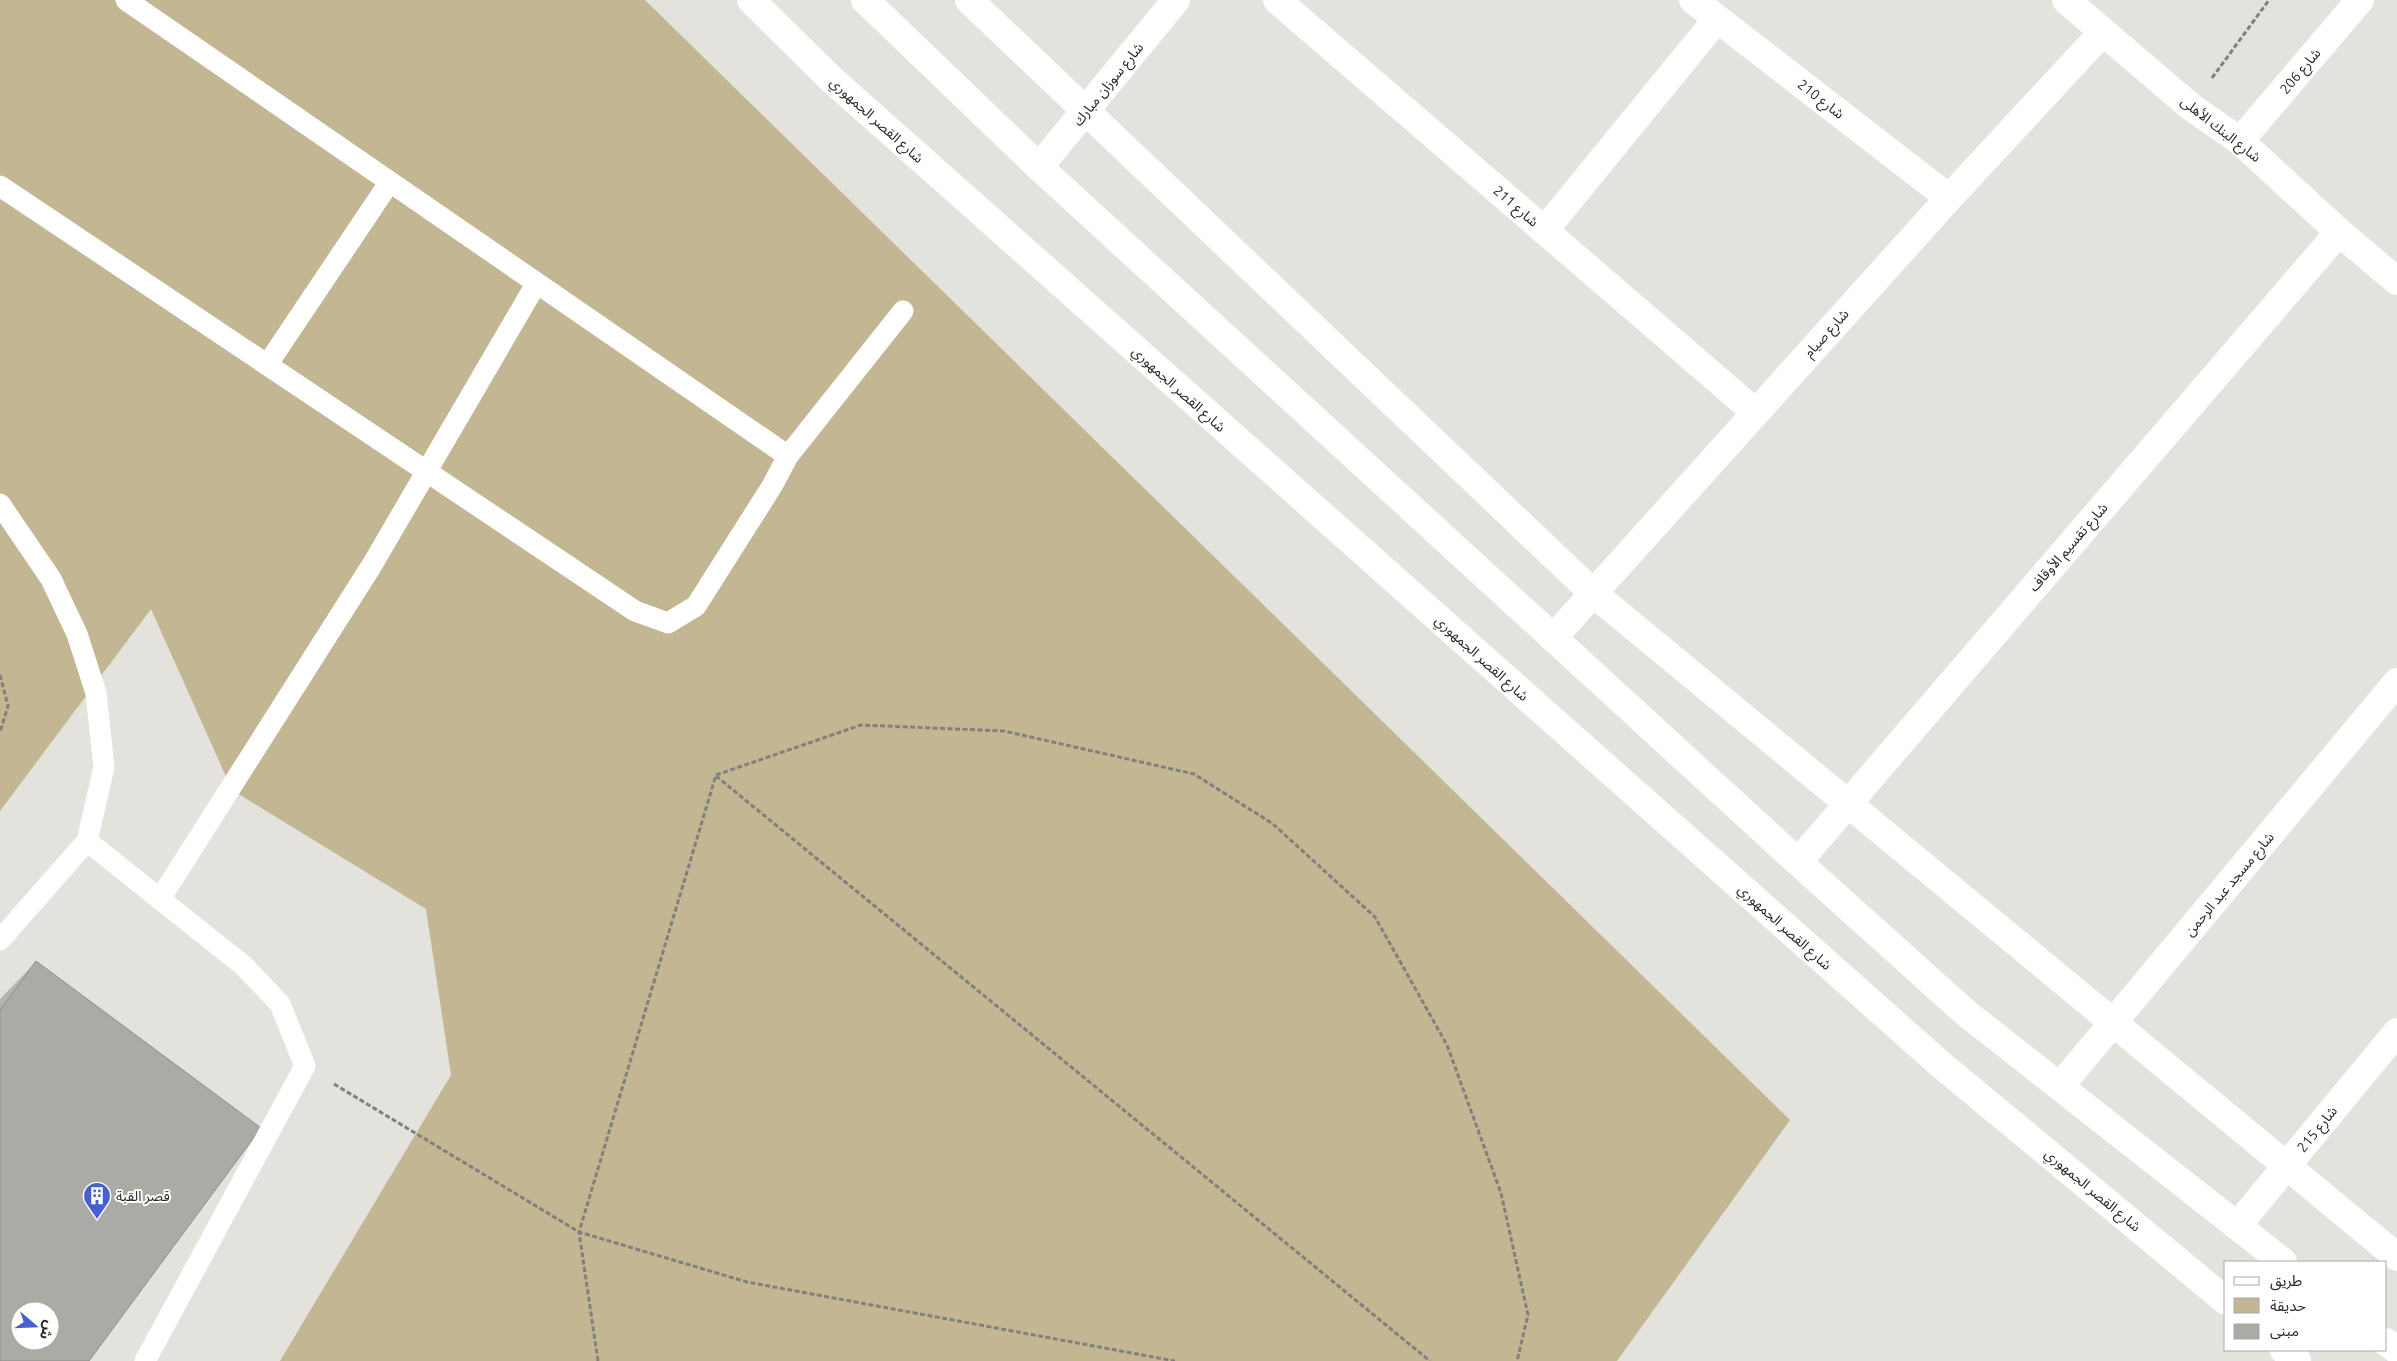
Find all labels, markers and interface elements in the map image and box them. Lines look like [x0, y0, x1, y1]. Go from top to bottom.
street label: شارع سوزان مبارك [1070, 39, 1149, 131]
street label: شارع 206 [2276, 45, 2326, 99]
street label: شارع القصر الجمهوري [825, 74, 927, 168]
street label: شارع 210 [1793, 76, 1847, 124]
street label: شارع البنك الأهلى [2176, 93, 2264, 168]
street label: شارع 211 [1488, 182, 1542, 232]
street label: شارع صيام [1800, 306, 1854, 362]
street label: شارع القصر الجمهوري [1127, 343, 1229, 437]
street label: شارع تقسيم الأوقاف [2025, 500, 2113, 596]
street label: شارع القصر الجمهوري [1430, 612, 1532, 706]
street label: شارع مسجد عبد الرحمن [2181, 829, 2279, 941]
street label: شارع القصر الجمهوري [1733, 881, 1835, 975]
street label: شارع 215 [2294, 1103, 2343, 1157]
street label: شارع القصر الجمهوري [2040, 1145, 2144, 1237]
building icon: قصر القبة [82, 1181, 112, 1220]
place label: قصر القبة [116, 1188, 170, 1205]
legend [2224, 1261, 2387, 1351]
text: طريق [2270, 1272, 2302, 1291]
text: حديقة [2270, 1297, 2306, 1314]
north arrow [10, 1301, 60, 1351]
text: ش [37, 1319, 58, 1342]
text: مبنى [2270, 1322, 2299, 1340]

